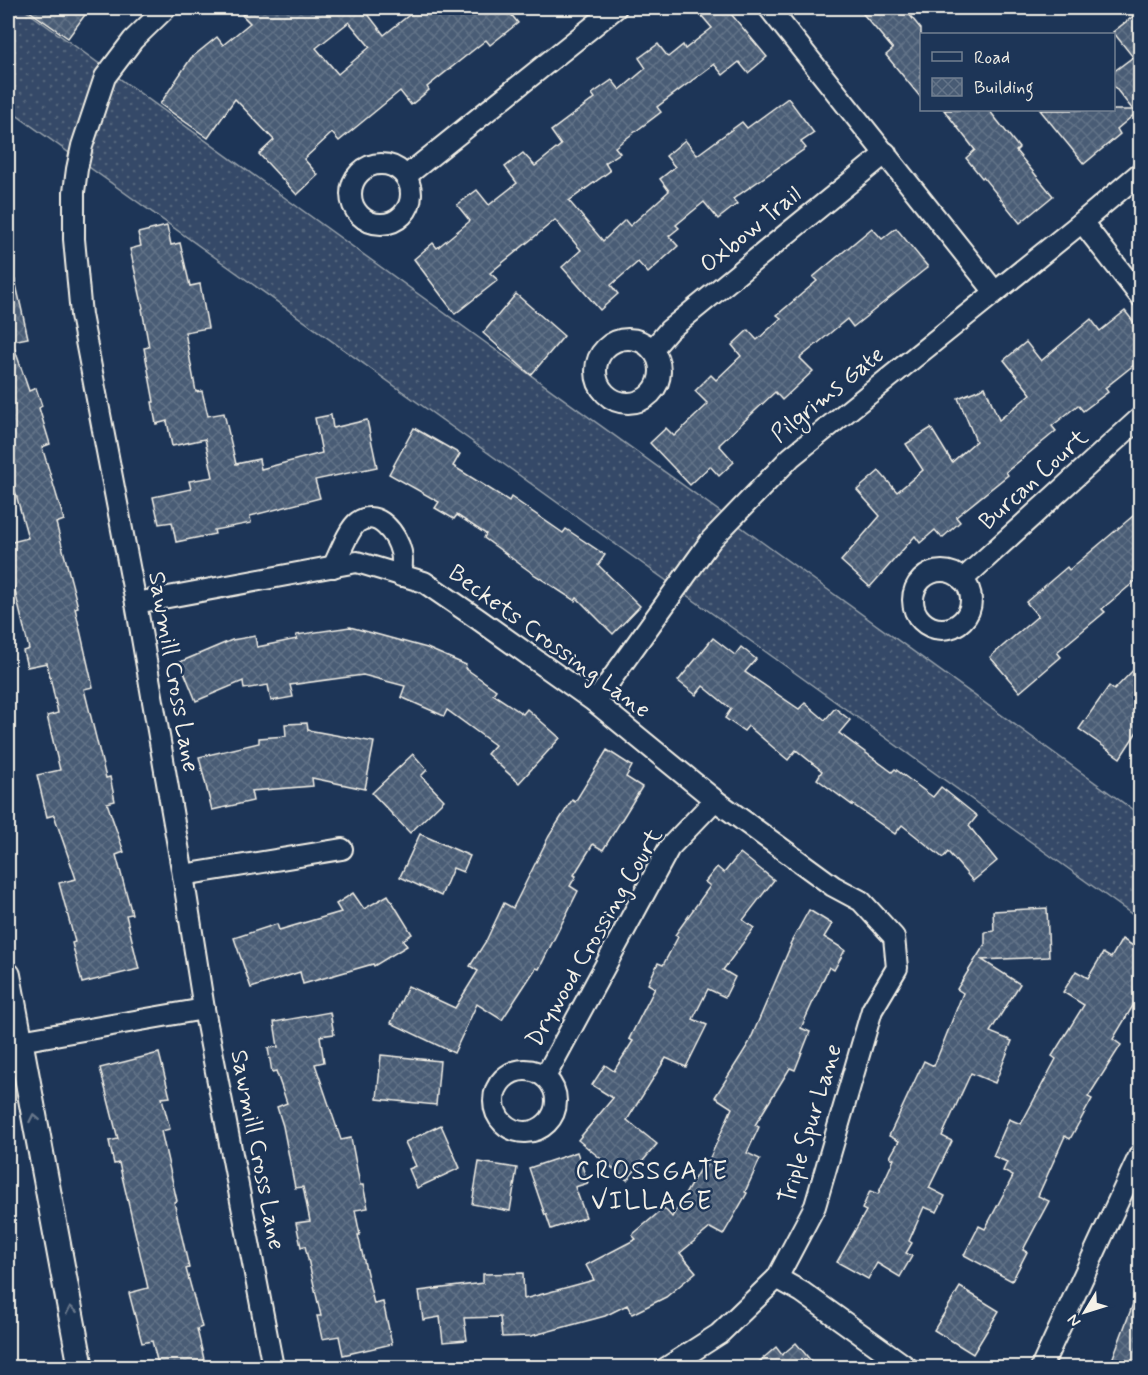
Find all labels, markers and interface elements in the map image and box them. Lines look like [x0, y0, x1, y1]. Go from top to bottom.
legend [920, 33, 1115, 111]
text: Road [974, 46, 1010, 70]
text: Building [974, 76, 1034, 102]
street label: Oxbow Trail [694, 180, 808, 280]
street label: Pilgrims Gate [765, 340, 892, 452]
street label: Burcan Court [973, 423, 1095, 537]
street label: Beckets Crossing Lane [442, 558, 656, 726]
street label: Sawmill Cross Lane [140, 569, 206, 775]
street label: Drywood Crossing Court [520, 823, 670, 1053]
street label: Triple Spur Lane [772, 1040, 850, 1208]
street label: Sawmill Cross Lane [222, 1047, 292, 1253]
one-way arrow [28, 1114, 41, 1124]
district label: CROSSGATE VILLAGE [575, 1155, 729, 1219]
north arrow [1055, 1282, 1115, 1342]
one-way arrow [65, 1305, 77, 1315]
text: N [1063, 1310, 1086, 1331]

